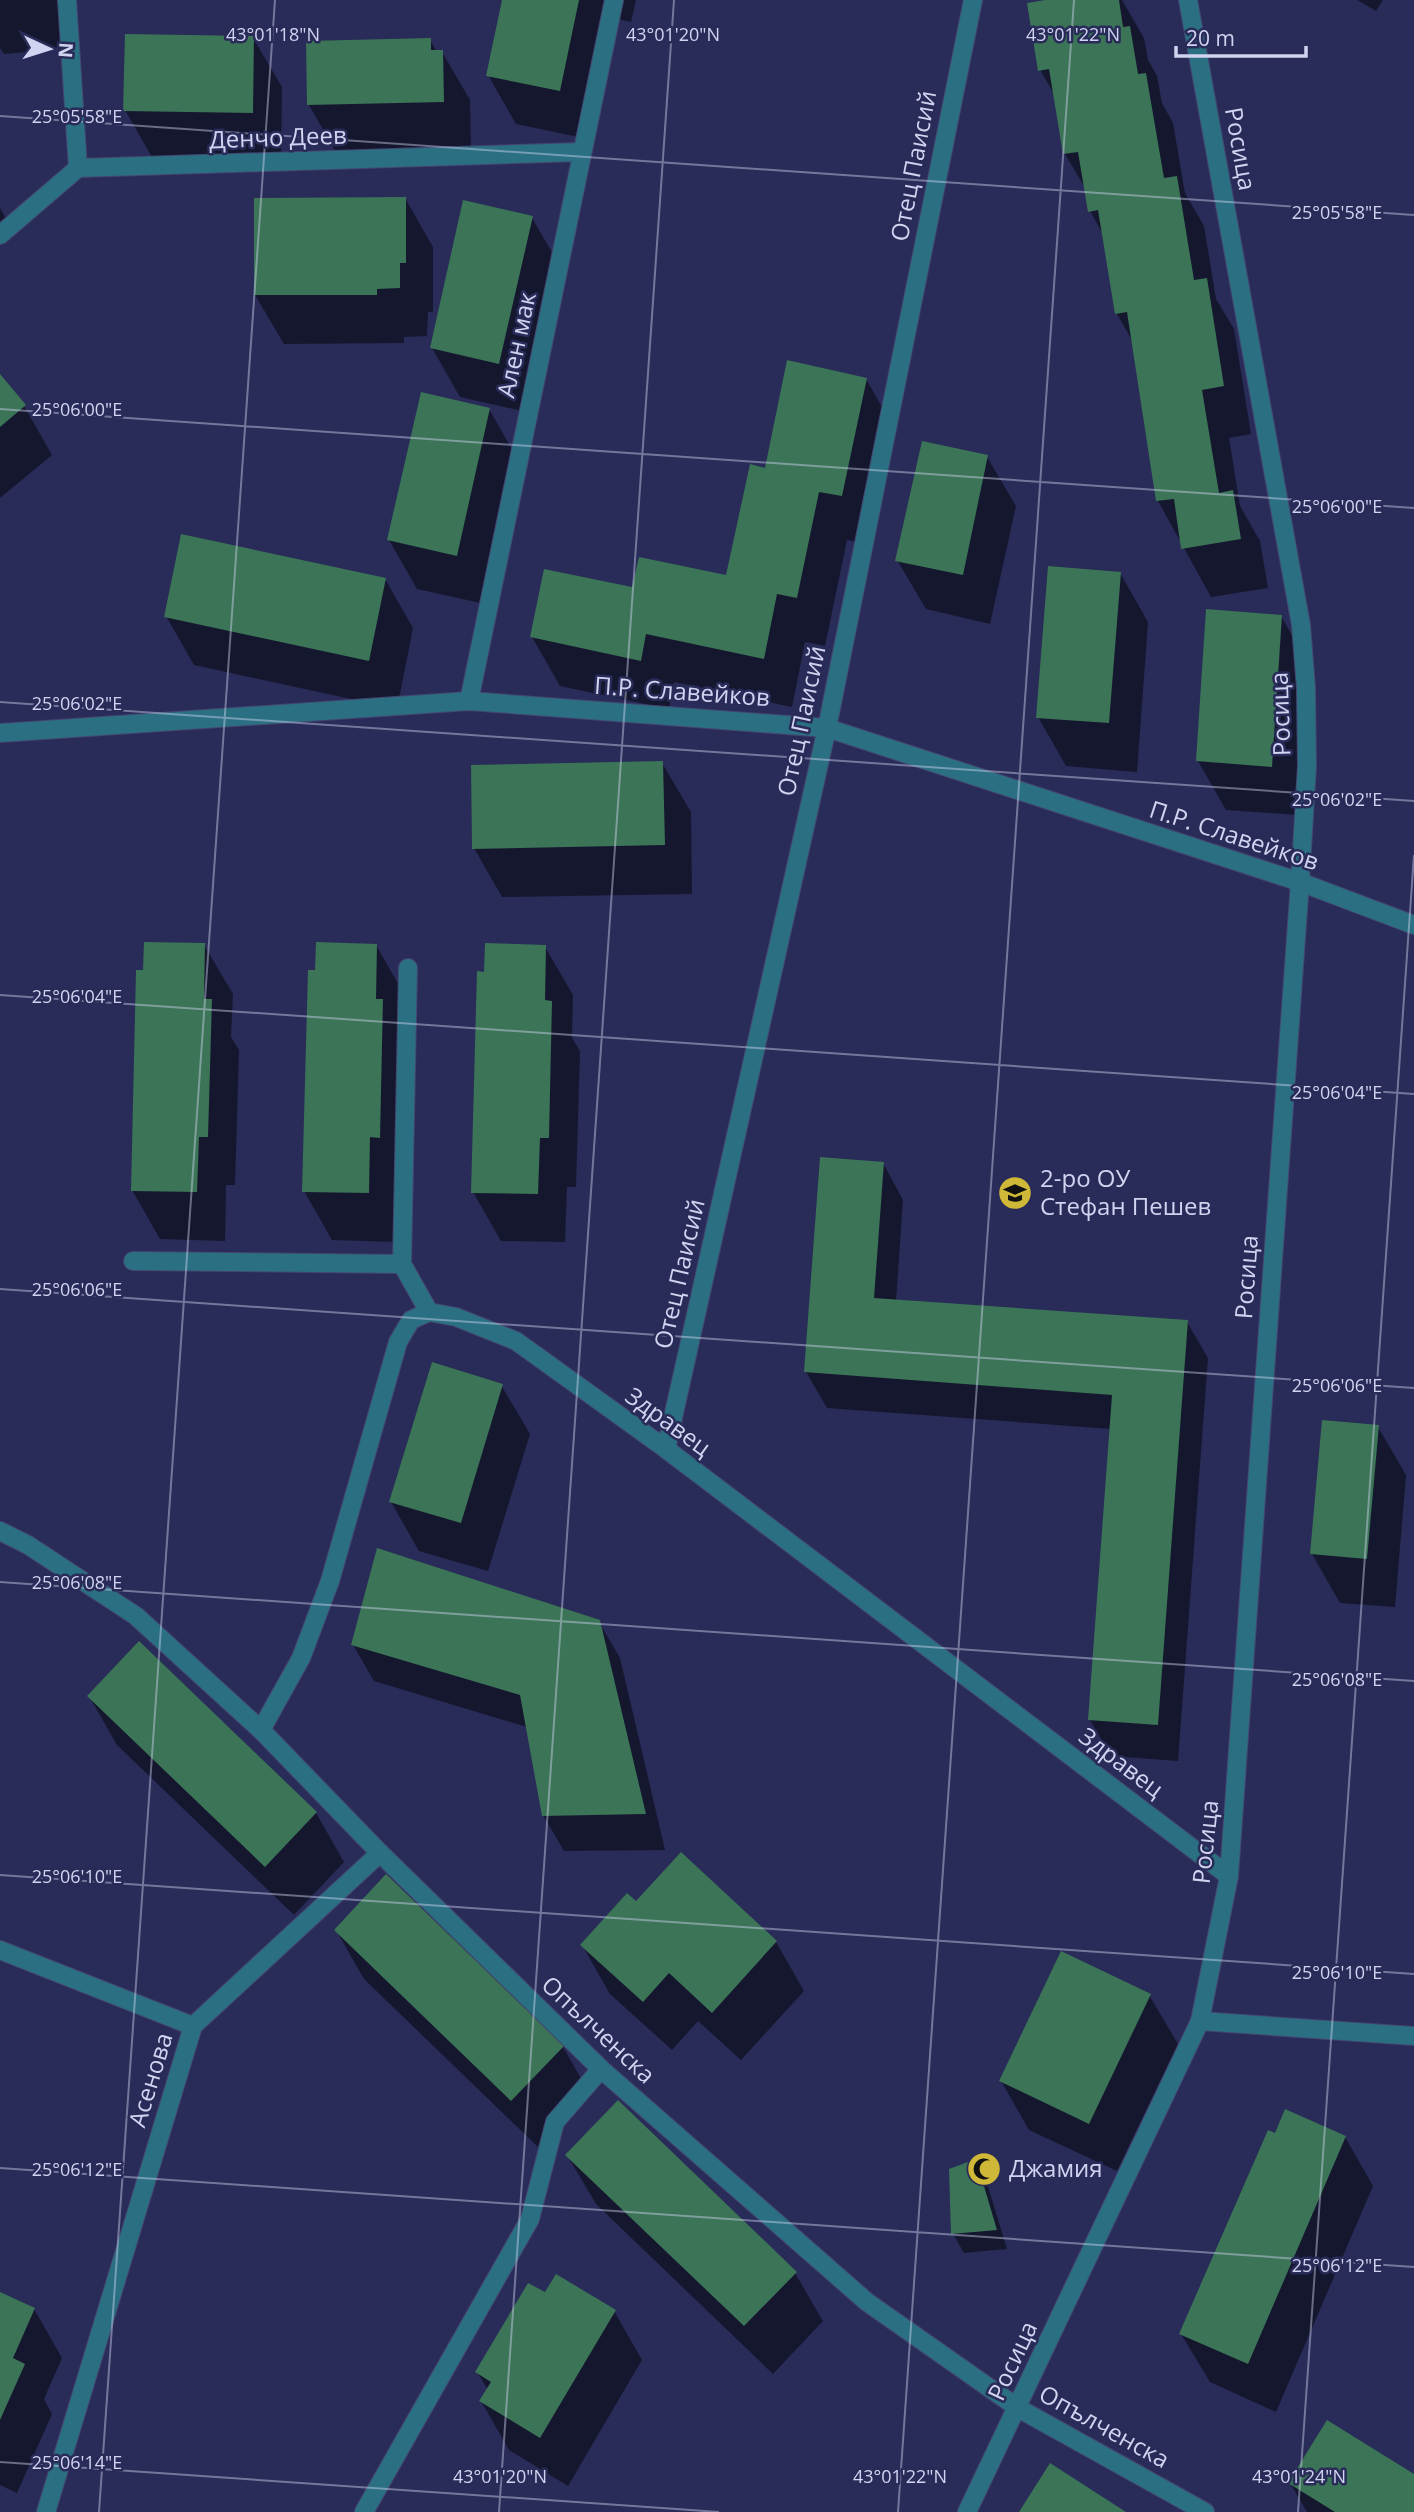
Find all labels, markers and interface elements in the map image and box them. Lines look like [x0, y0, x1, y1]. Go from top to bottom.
north arrow [14, 14, 84, 84]
scale bar [1176, 14, 1306, 58]
text: 43°01'18"N [226, 22, 320, 46]
text: 43°01'20"N [626, 22, 720, 46]
text: 43°01'22"N [1026, 22, 1120, 46]
text: 20 m [1186, 24, 1235, 52]
text: N [52, 42, 79, 59]
street label: Отец Паисий [882, 88, 943, 244]
text: 25°05'58"E [32, 104, 122, 128]
street label: Росица [1218, 105, 1265, 193]
street label: Денчо Деев [209, 118, 347, 155]
text: 25°05'58"E [1292, 200, 1382, 224]
street label: Ален мак [488, 288, 543, 401]
text: 25°06'00"E [32, 397, 122, 421]
text: 25°06'00"E [1292, 494, 1382, 518]
street label: Отец Паисий [769, 643, 833, 799]
street label: П.Р. Славейков [593, 668, 771, 713]
street label: Росица [1262, 672, 1297, 757]
text: 25°06'02"E [32, 691, 122, 715]
text: 25°06'02"E [1292, 787, 1382, 811]
street label: П.Р. Славейков [1146, 792, 1323, 877]
text: 25°06'04"E [32, 984, 122, 1008]
text: 25°06'04"E [1292, 1080, 1382, 1104]
place label: 2-ро ОУ Стефан Пешев [1040, 1161, 1211, 1222]
school or university icon: 2-ро ОУ Стефан Пешев [996, 1174, 1034, 1212]
street label: Отец Паисий [645, 1196, 712, 1352]
street label: Росица [1226, 1234, 1265, 1320]
text: 25°06'06"E [32, 1277, 122, 1301]
text: 25°06'06"E [1292, 1373, 1382, 1397]
street label: Здравец [620, 1379, 718, 1463]
text: 25°06'08"E [32, 1570, 122, 1594]
text: 25°06'08"E [1292, 1667, 1382, 1691]
street label: Здравец [1073, 1719, 1171, 1804]
street label: Росица [1184, 1798, 1225, 1885]
text: 25°06'10"E [32, 1864, 122, 1888]
text: 25°06'10"E [1292, 1960, 1382, 1984]
street label: Опълченска [535, 1968, 663, 2090]
street label: Асенова [120, 2028, 180, 2131]
mosque icon: Джамия [965, 2150, 1003, 2188]
place label: Джамия [1009, 2151, 1103, 2184]
text: 25°06'12"E [32, 2157, 122, 2181]
text: 25°06'12"E [1292, 2253, 1382, 2277]
street label: Росица [979, 2315, 1044, 2405]
street label: Опълченска [1034, 2376, 1176, 2475]
text: 25°06'14"E [32, 2450, 122, 2474]
text: 43°01'20"N [453, 2464, 547, 2488]
text: 43°01'22"N [853, 2464, 947, 2488]
text: 43°01'24"N [1252, 2464, 1346, 2488]

